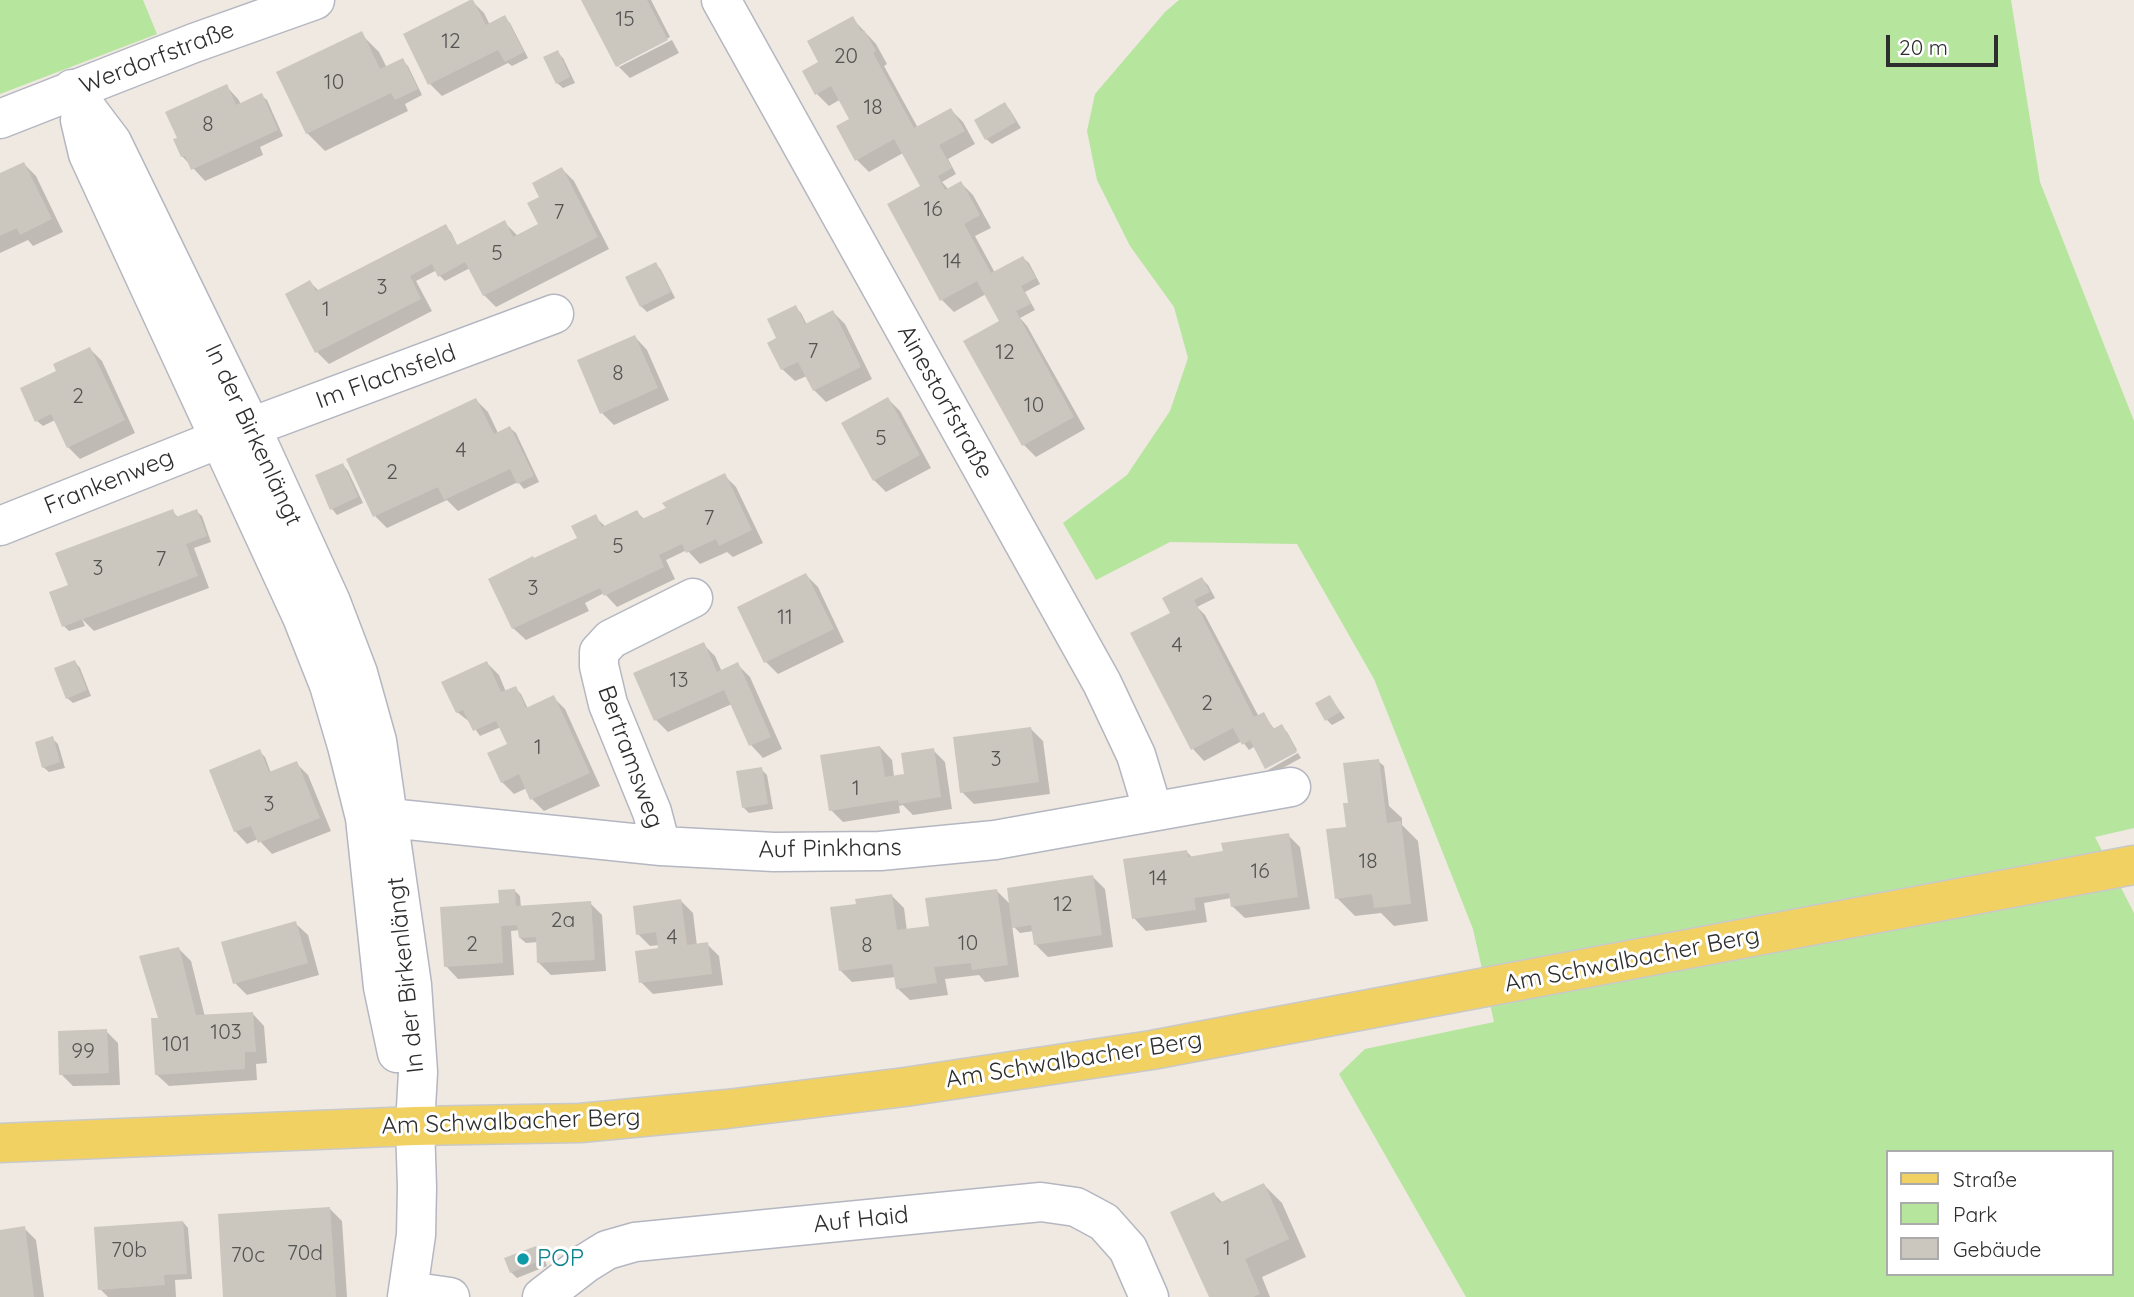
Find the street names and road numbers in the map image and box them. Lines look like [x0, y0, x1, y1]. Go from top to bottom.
street label: Werdorfstraße [76, 15, 238, 101]
street label: Ainestorfstraße [891, 320, 999, 484]
street label: Im Flachsfeld [312, 338, 460, 416]
street label: In der Birkenlängt [198, 340, 308, 530]
street label: Frankenweg [40, 443, 178, 521]
street label: Bertramsweg [591, 682, 669, 832]
street label: Auf Pinkhans [758, 833, 902, 865]
street label: In der Birkenlängt [381, 875, 431, 1075]
street label: Am Schwalbacher Berg [1502, 921, 1762, 999]
street label: Am Schwalbacher Berg [944, 1025, 1204, 1095]
street label: Am Schwalbacher Berg [381, 1103, 641, 1141]
street label: Auf Haid [812, 1201, 910, 1239]

